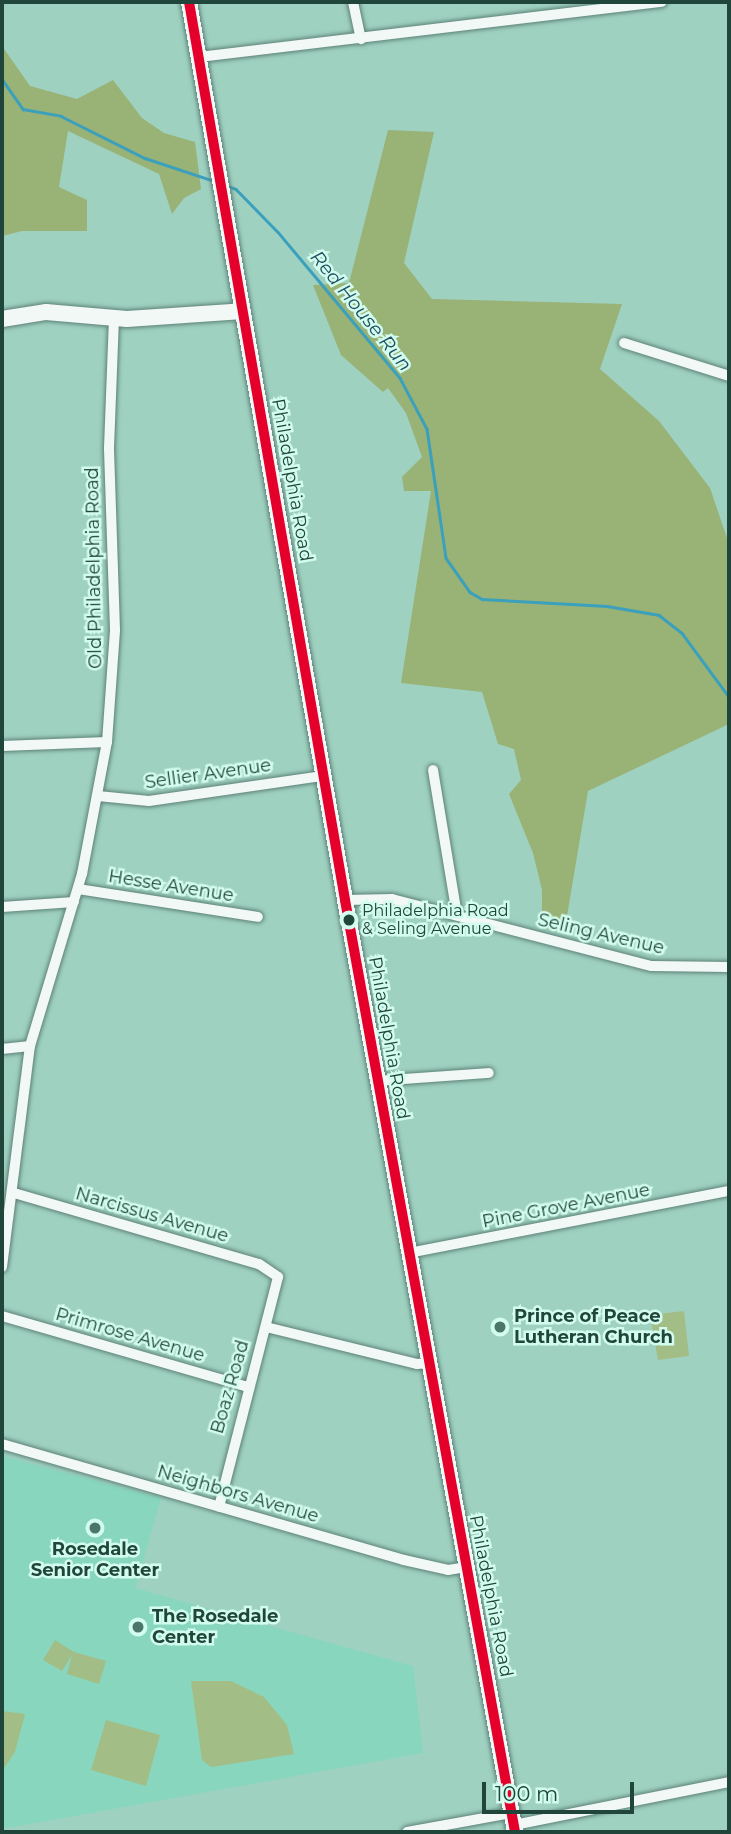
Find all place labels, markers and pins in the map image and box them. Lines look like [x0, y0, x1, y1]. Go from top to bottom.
place label: Philadelphia Road & Seling Avenue [362, 901, 509, 939]
marker: Philadelphia Road & Seling Avenue [342, 913, 356, 927]
place label: Prince of Peace Lutheran Church [514, 1306, 673, 1348]
marker: Prince of Peace Lutheran Church [492, 1319, 508, 1335]
marker: Rosedale Senior Center [87, 1520, 103, 1536]
place label: Rosedale Senior Center [31, 1539, 159, 1582]
place label: The Rosedale Center [152, 1606, 278, 1648]
marker: The Rosedale Center [130, 1619, 146, 1635]

